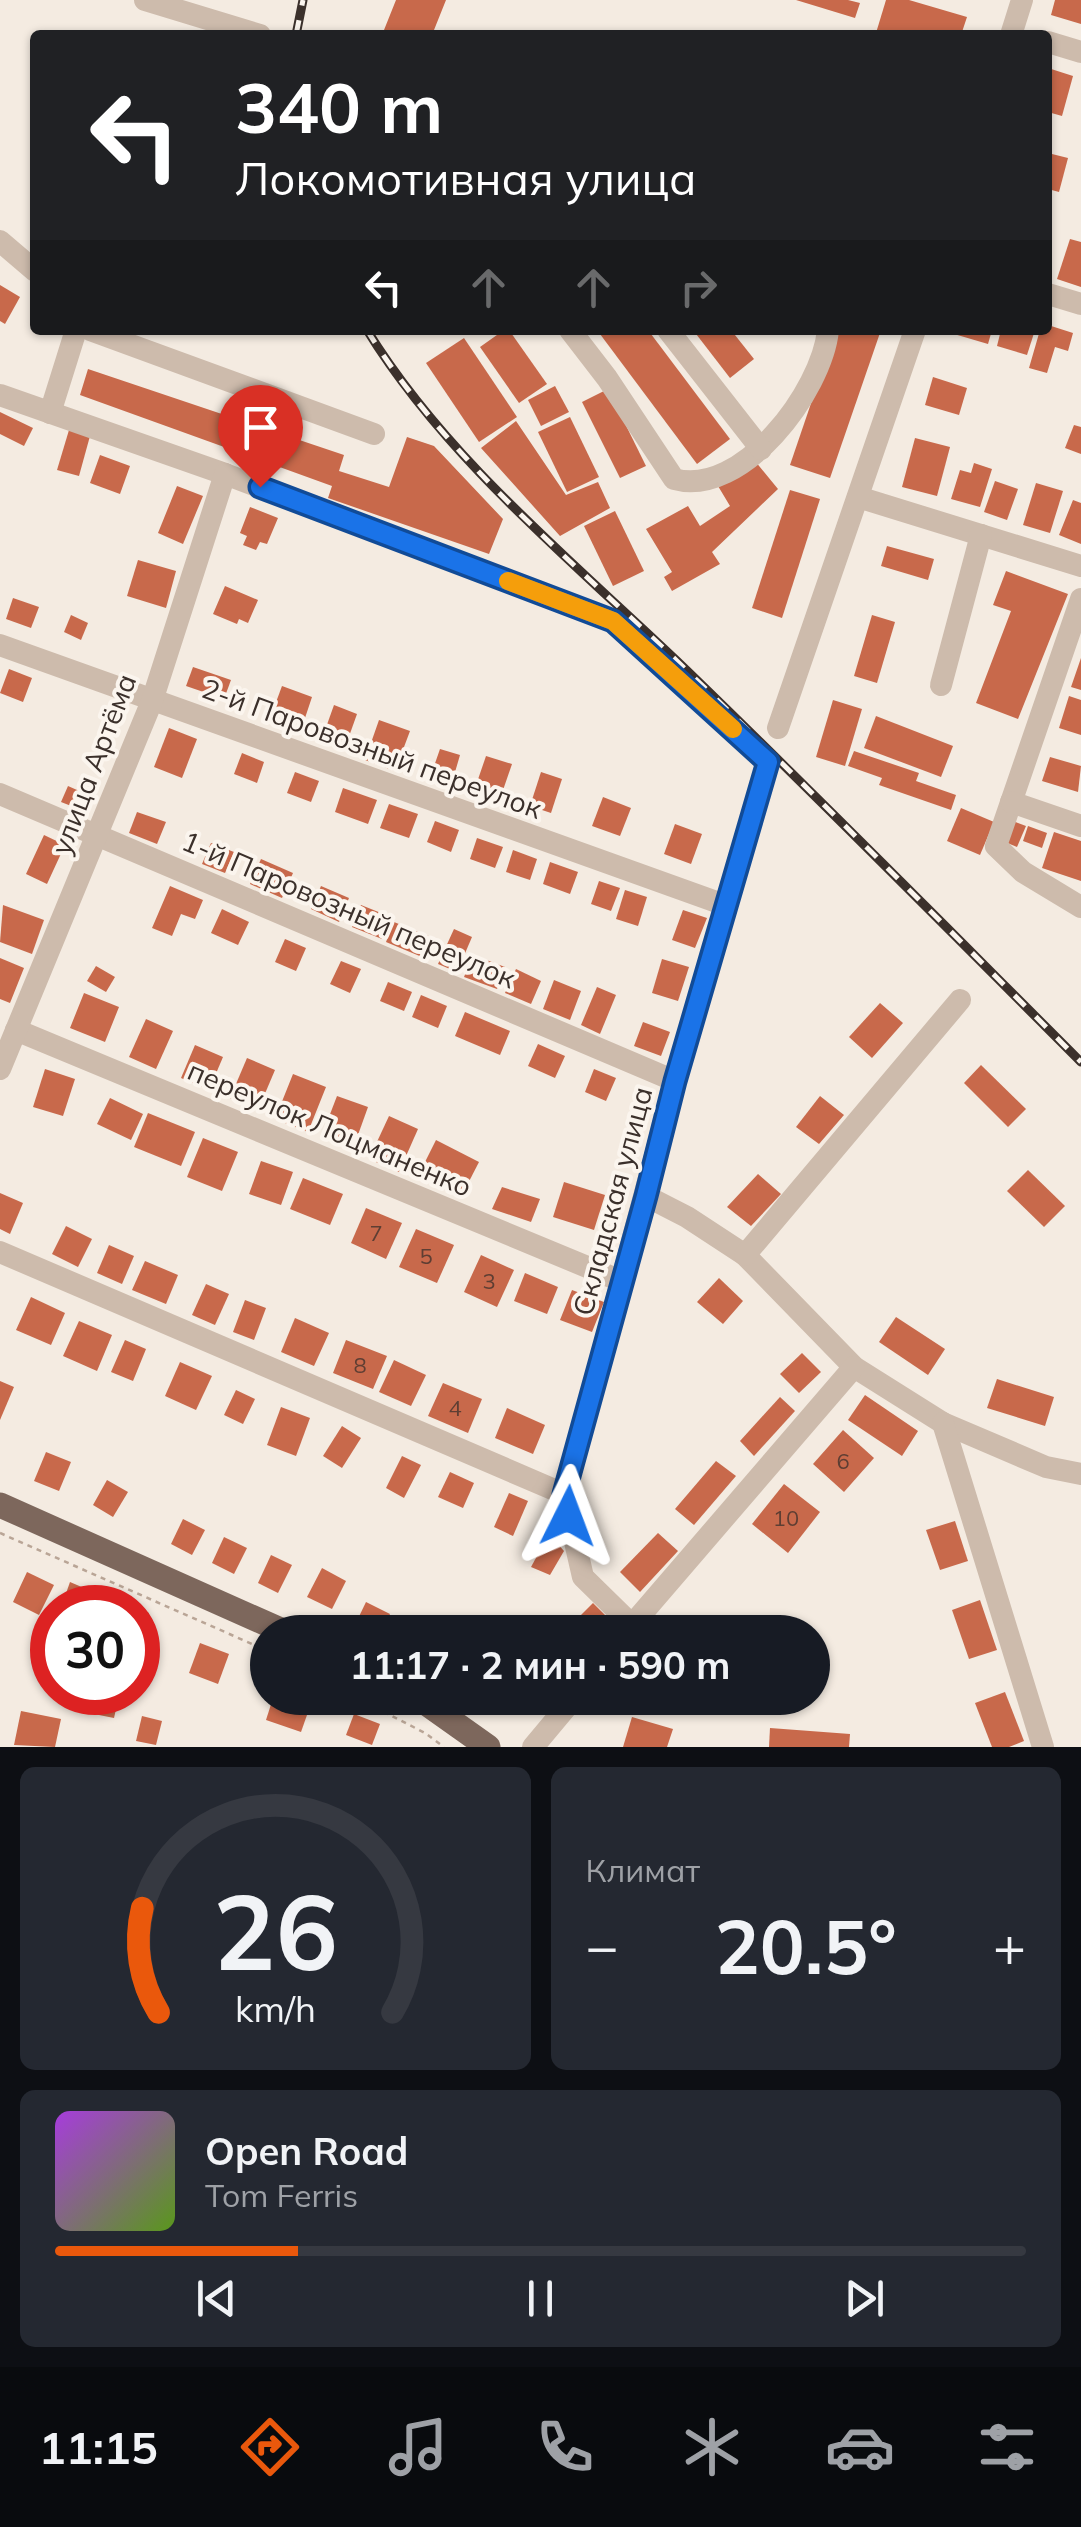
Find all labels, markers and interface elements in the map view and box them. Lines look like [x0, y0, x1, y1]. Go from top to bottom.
text: 340 m [235, 63, 443, 151]
icon: left [70, 70, 200, 200]
text: Локомотивная улица [235, 150, 697, 206]
icon: left [356, 260, 411, 315]
icon: ahead [461, 260, 516, 315]
icon: ahead [566, 260, 621, 315]
icon: right [671, 260, 726, 315]
pin [218, 385, 303, 488]
icon: arrive [233, 400, 288, 455]
street label: улица Артёма [42, 669, 144, 859]
street label: 2-й Паровозный переулок [197, 670, 547, 826]
street label: 1-й Паровозный переулок [177, 823, 522, 996]
street label: переулок Лоцманенко [183, 1052, 477, 1204]
street label: Складская улица [565, 1083, 659, 1319]
house number: 7 [369, 1219, 383, 1247]
house number: 5 [419, 1242, 433, 1270]
house number: 3 [482, 1267, 496, 1295]
house number: 8 [353, 1351, 367, 1379]
house number: 4 [448, 1394, 462, 1422]
house number: 6 [836, 1447, 850, 1475]
position arrow [516, 1464, 620, 1568]
house number: 10 [773, 1504, 799, 1532]
speed limit sign: 30 [30, 1585, 160, 1715]
text: 11:17 · 2 мин · 590 m [350, 1641, 730, 1689]
text: Климат [586, 1850, 700, 1890]
text: 26 [213, 1865, 338, 1996]
text: 20.5° [715, 1899, 897, 1993]
text: − [586, 1911, 619, 1980]
text: + [993, 1911, 1026, 1980]
text: km/h [235, 1986, 316, 2031]
text: Open Road [205, 2127, 408, 2175]
text: Tom Ferris [205, 2175, 358, 2215]
icon: previous [189, 2271, 244, 2326]
icon: pause [513, 2271, 568, 2326]
icon: next [837, 2271, 892, 2326]
icon: directions [235, 2412, 305, 2482]
icon: music [383, 2412, 453, 2482]
icon: phone [530, 2412, 600, 2482]
icon: climate [677, 2412, 747, 2482]
icon: car [825, 2412, 895, 2482]
icon: filters [972, 2412, 1042, 2482]
text: 11:15 [39, 2419, 158, 2475]

